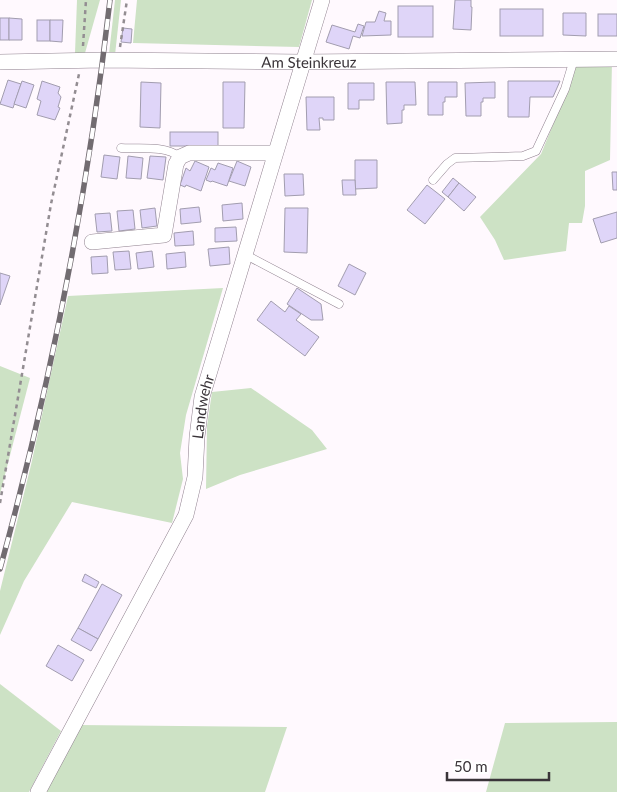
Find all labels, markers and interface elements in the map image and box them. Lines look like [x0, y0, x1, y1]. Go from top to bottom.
street label: Am Steinkreuz [261, 52, 357, 71]
street label: Landwehr [188, 372, 217, 440]
scale bar [447, 750, 550, 782]
text: 50 m [454, 757, 488, 775]

